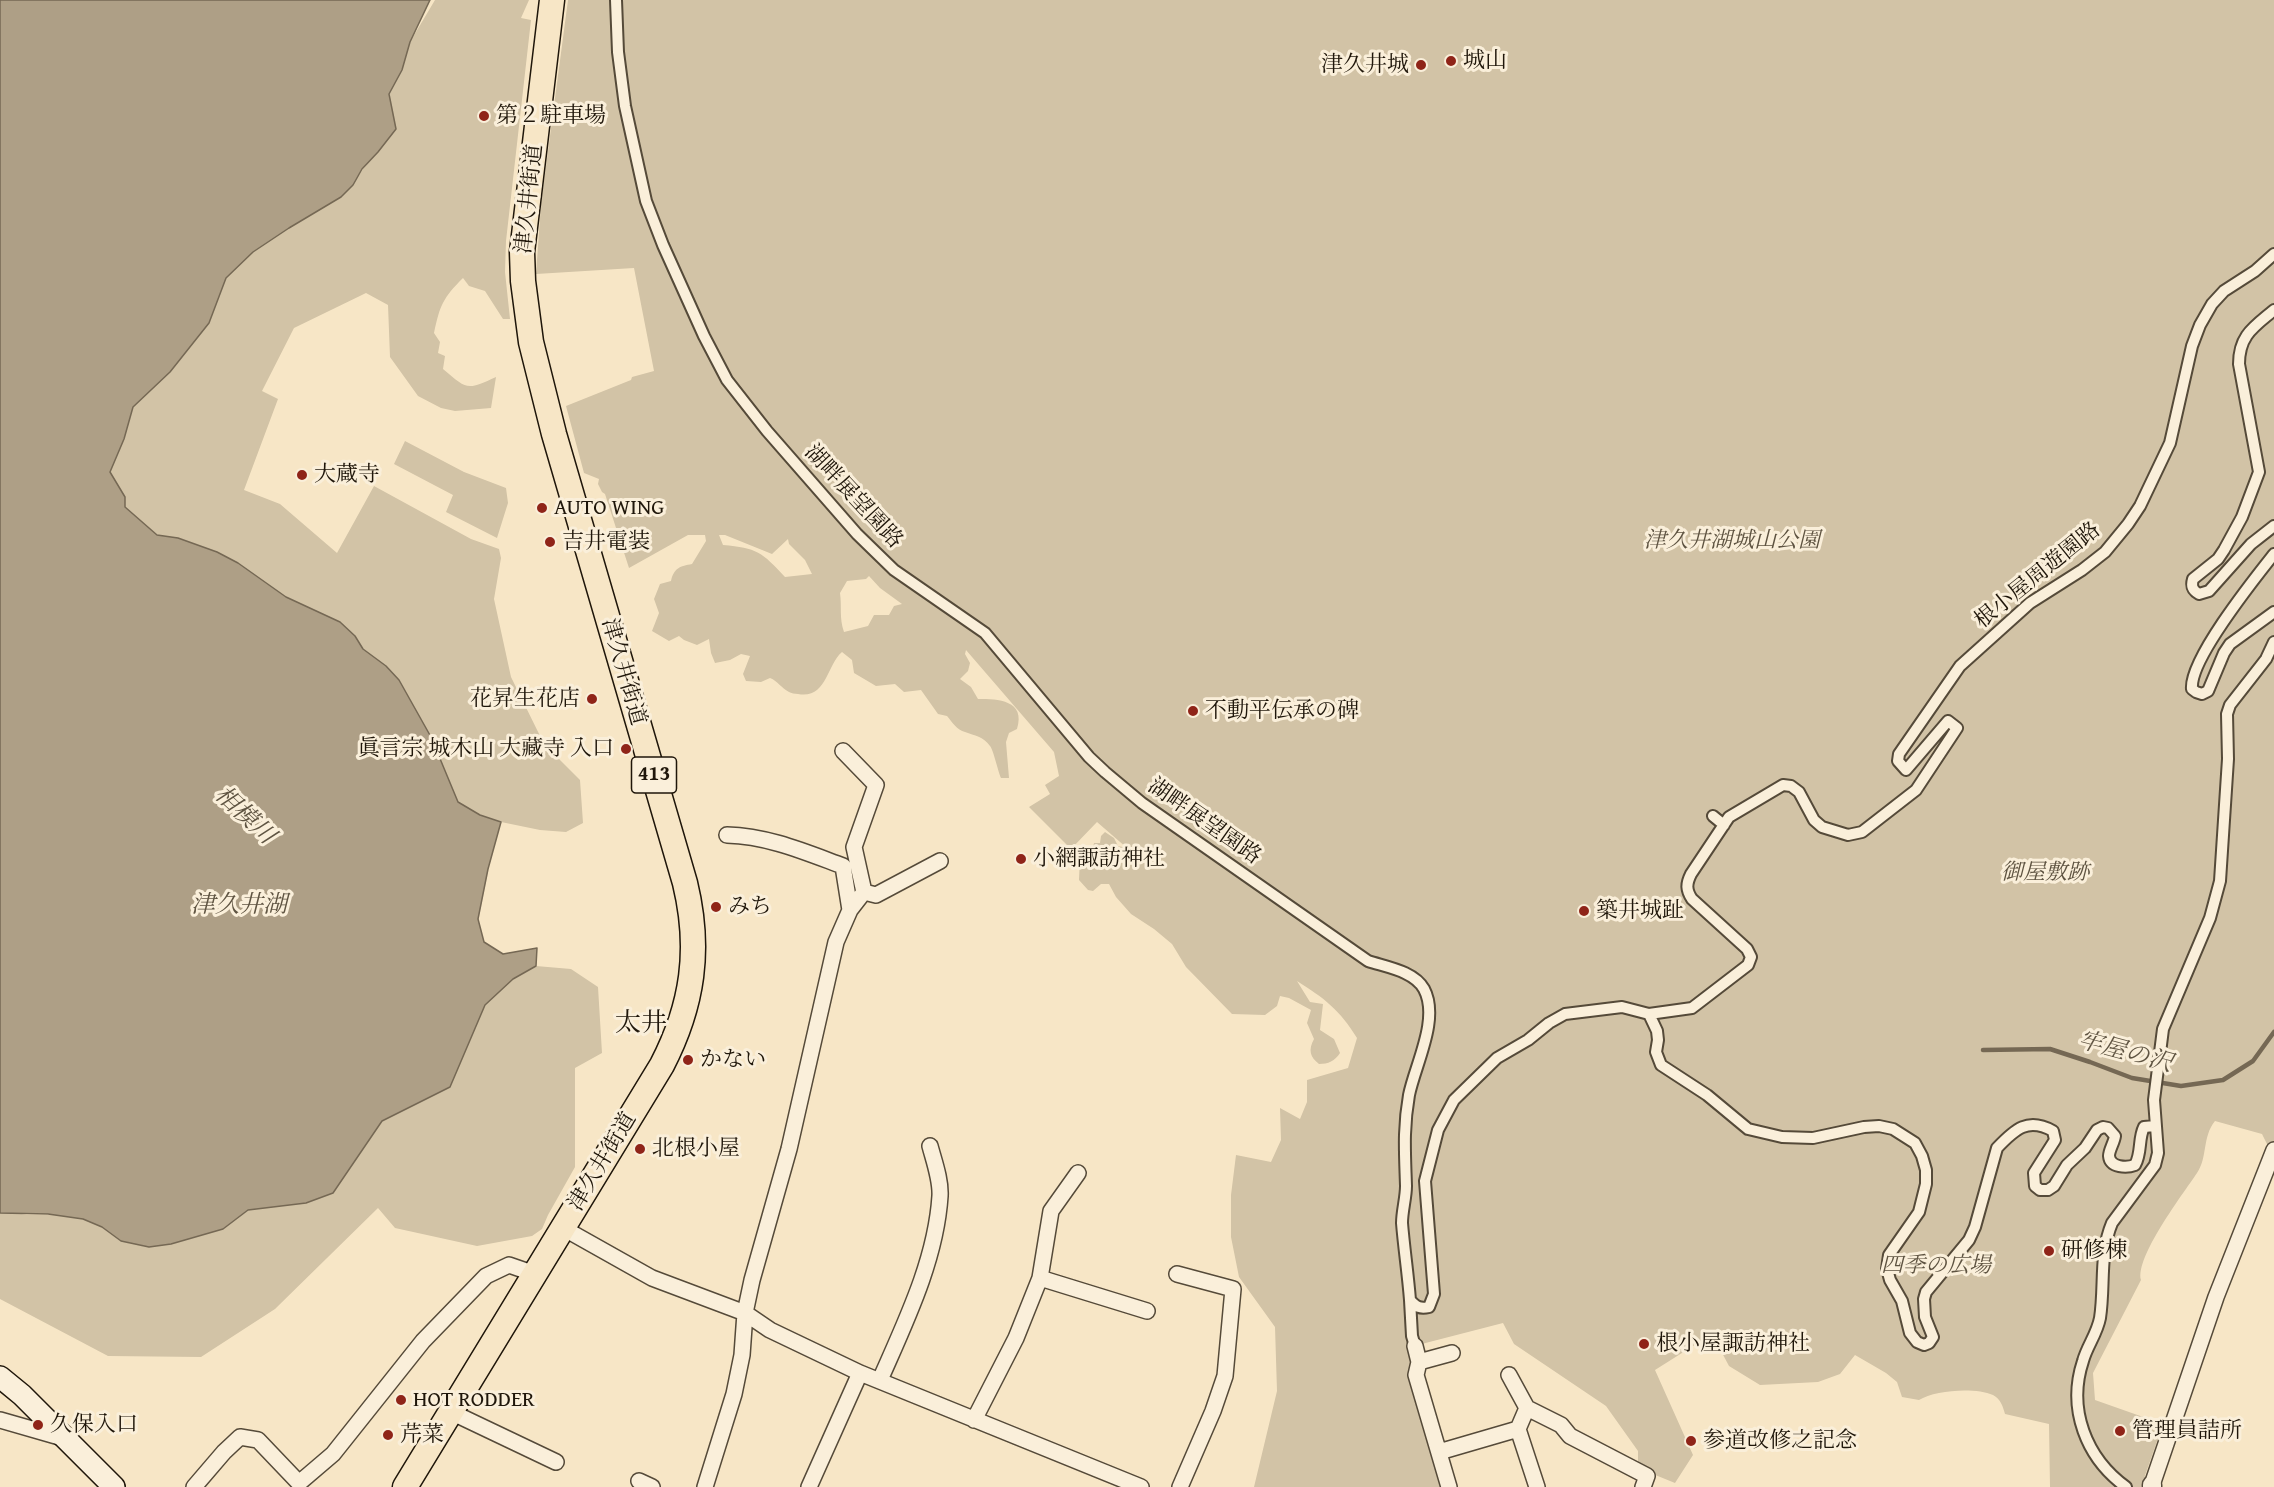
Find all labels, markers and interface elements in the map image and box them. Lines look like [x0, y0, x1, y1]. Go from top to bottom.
place label: 城山 [1463, 48, 1507, 74]
place label: 津久井城 [1321, 52, 1409, 78]
marker: 城山 [1444, 54, 1458, 68]
marker: 津久井城 [1414, 58, 1428, 72]
place label: 第２駐車場 [496, 103, 606, 129]
marker: 第２駐車場 [477, 109, 491, 123]
street label: 津久井街道 [511, 143, 549, 255]
street label: 湖畔展望園路 [798, 440, 908, 554]
place label: 大蔵寺 [314, 462, 380, 488]
marker: 大蔵寺 [295, 468, 309, 482]
place label: AUTO WING [554, 495, 664, 521]
marker: AUTO WING [535, 501, 549, 515]
street label: 根小屋周遊園路 [1970, 517, 2106, 635]
park label: 津久井湖城山公園 [1644, 528, 1820, 554]
place label: 吉井電装 [562, 529, 650, 555]
marker: 吉井電装 [543, 535, 557, 549]
street label: 津久井街道 [595, 615, 651, 729]
place label: 花昇生花店 [470, 686, 580, 712]
marker: 花昇生花店 [585, 692, 599, 706]
place label: 不動平伝承の碑 [1205, 698, 1359, 724]
marker: 不動平伝承の碑 [1186, 704, 1200, 718]
place label: 眞言宗 城木山 大藏寺 入口 [357, 736, 614, 762]
marker: 眞言宗 城木山 大藏寺 入口 [619, 742, 633, 756]
road number: 413 [632, 757, 676, 793]
street label: 湖畔展望園路 [1142, 773, 1266, 871]
water label: 相模川 [208, 781, 280, 851]
place label: 小網諏訪神社 [1033, 846, 1165, 872]
marker: 小網諏訪神社 [1014, 852, 1028, 866]
park label: 御屋敷跡 [2001, 860, 2089, 886]
water label: 津久井湖 [191, 892, 287, 920]
place label: みち [728, 894, 772, 920]
place label: 築井城趾 [1596, 898, 1684, 924]
marker: みち [709, 900, 723, 914]
marker: 築井城趾 [1577, 904, 1591, 918]
district label: 太井 [615, 1008, 667, 1040]
water label: 牢屋の沢 [2075, 1027, 2175, 1079]
place label: かない [700, 1047, 766, 1073]
marker: かない [681, 1053, 695, 1067]
street label: 津久井街道 [563, 1108, 643, 1216]
place label: 北根小屋 [652, 1136, 740, 1162]
marker: 北根小屋 [633, 1142, 647, 1156]
place label: 研修棟 [2061, 1238, 2127, 1264]
marker: 研修棟 [2042, 1244, 2056, 1258]
park label: 四季の広場 [1881, 1253, 1991, 1279]
place label: 根小屋諏訪神社 [1656, 1331, 1810, 1357]
marker: 根小屋諏訪神社 [1637, 1337, 1651, 1351]
place label: HOT RODDER [413, 1387, 535, 1413]
marker: HOT RODDER [394, 1393, 408, 1407]
place label: 久保入口 [50, 1412, 138, 1438]
marker: 久保入口 [31, 1418, 45, 1432]
place label: 管理員詰所 [2132, 1418, 2242, 1444]
place label: 芹菜 [400, 1422, 444, 1448]
marker: 管理員詰所 [2113, 1424, 2127, 1438]
marker: 芹菜 [381, 1428, 395, 1442]
place label: 参道改修之記念 [1703, 1428, 1857, 1454]
marker: 参道改修之記念 [1684, 1434, 1698, 1448]

